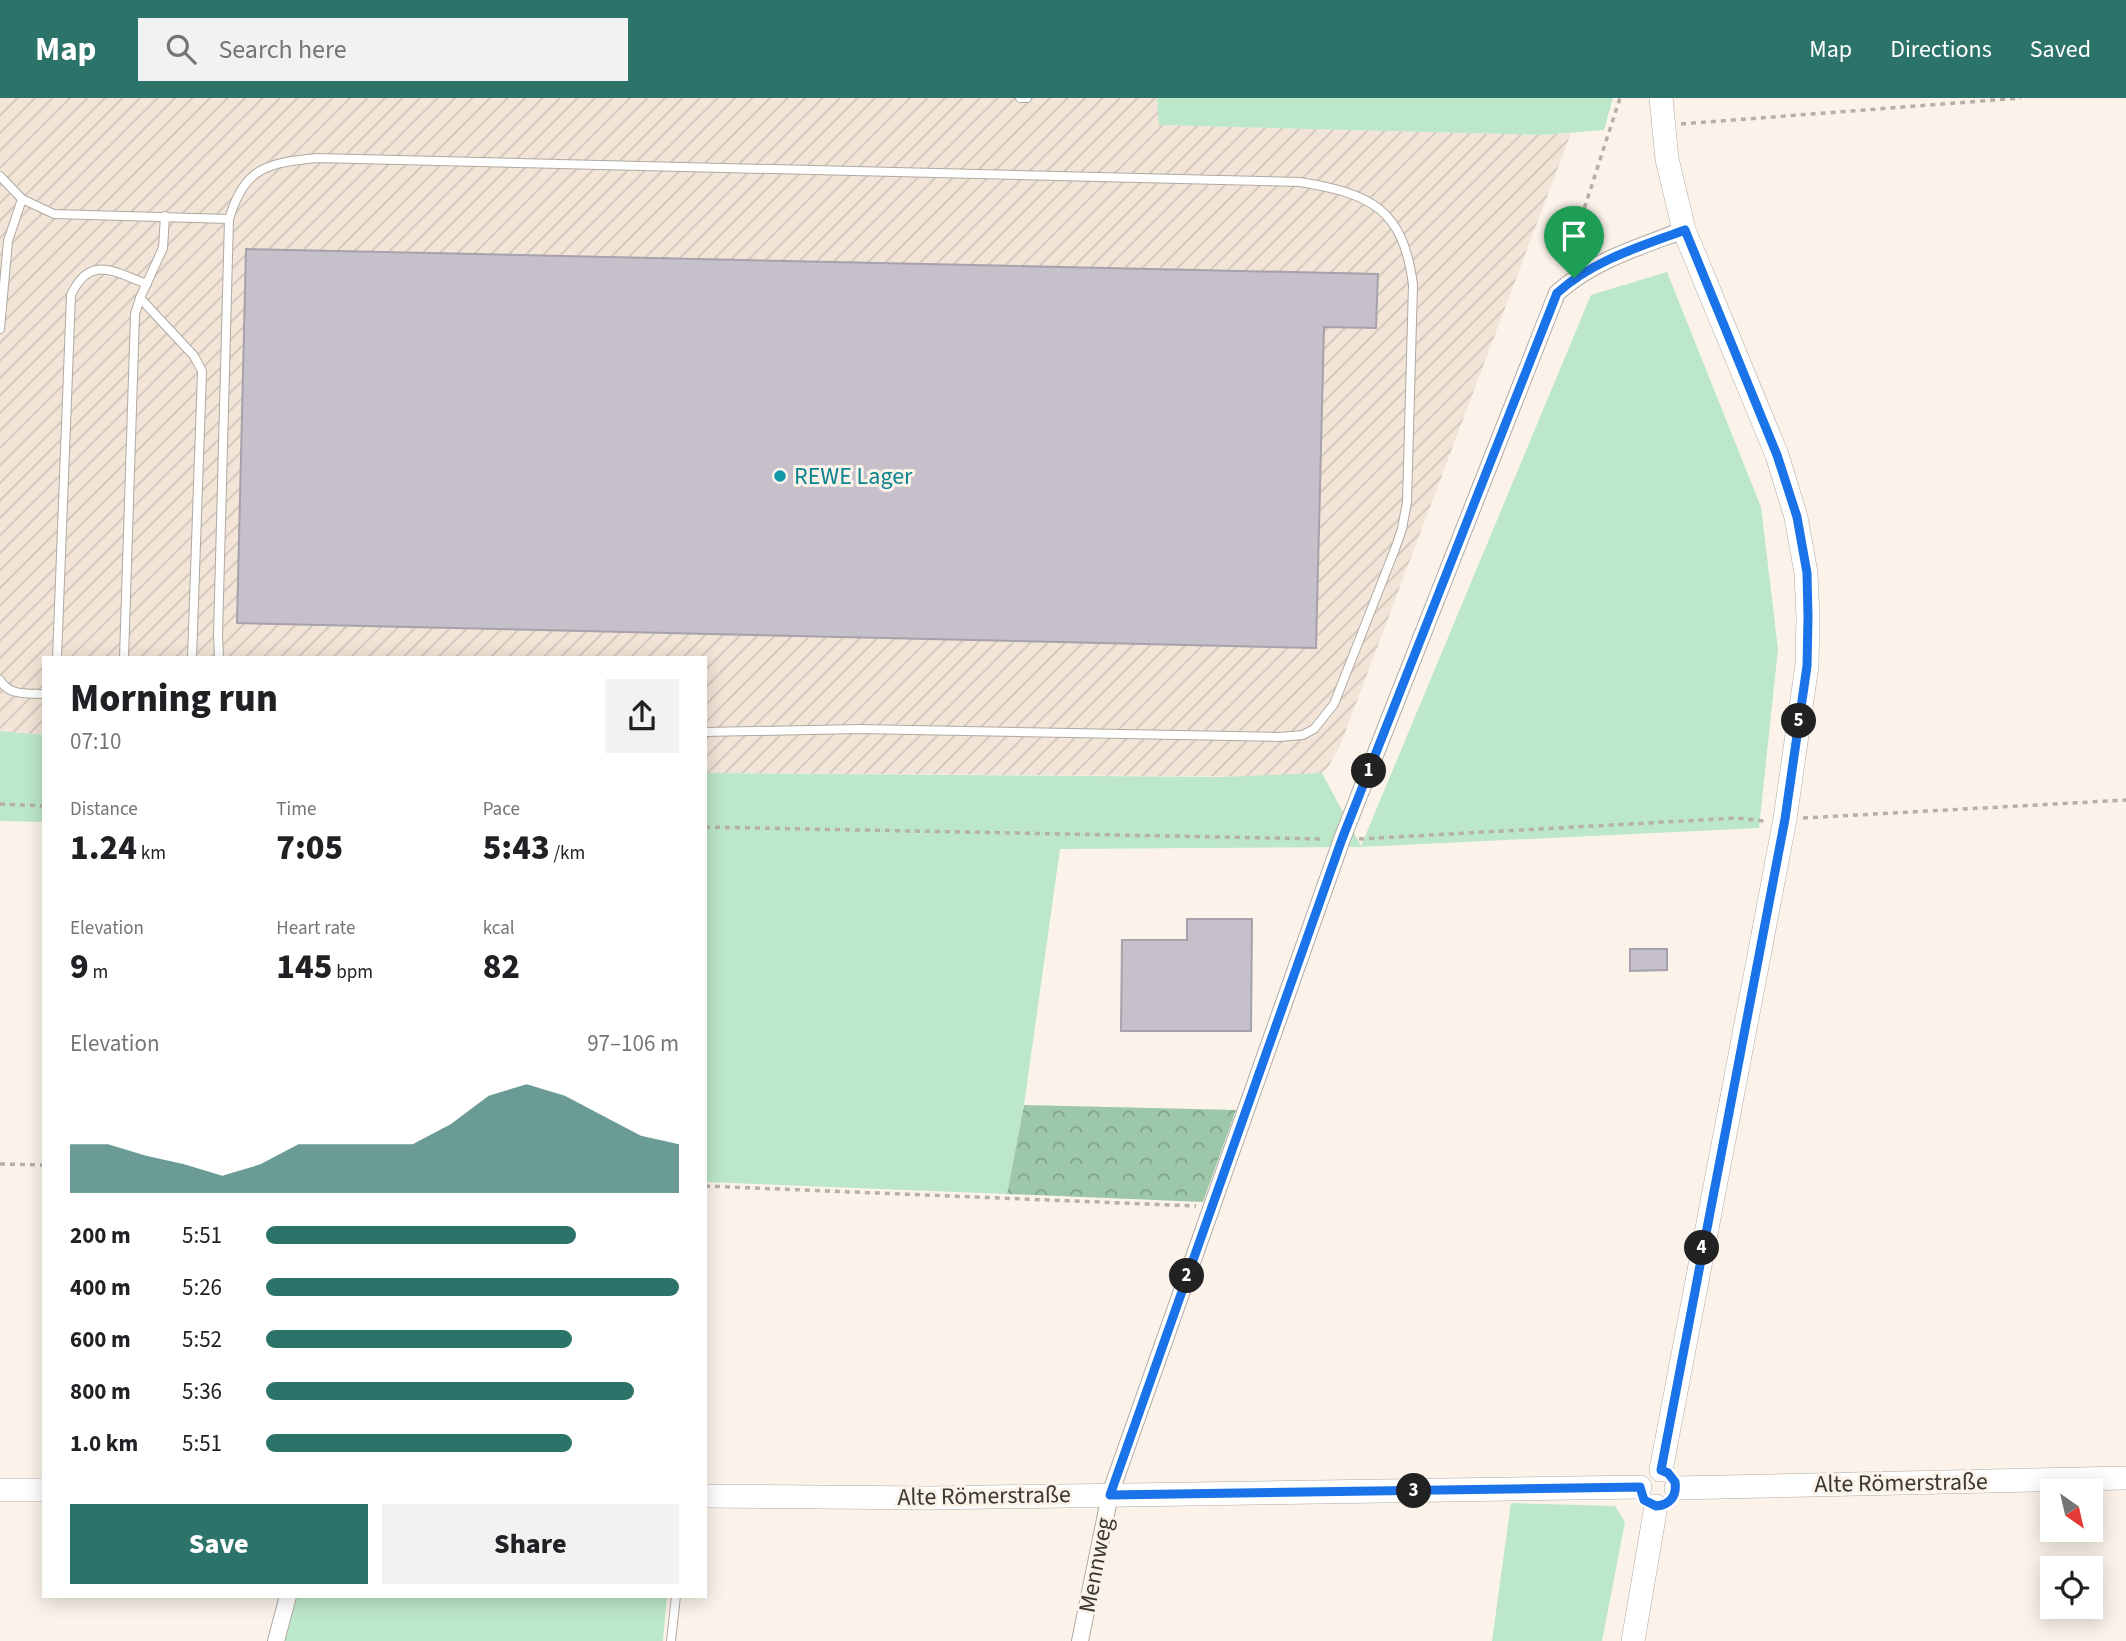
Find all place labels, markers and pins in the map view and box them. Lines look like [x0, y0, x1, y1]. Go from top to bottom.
pin [1544, 206, 1604, 278]
place label: REWE Lager [794, 459, 913, 494]
marker: REWE Lager [772, 468, 788, 484]
pin: 5 [1782, 704, 1816, 738]
pin: 1 [1352, 754, 1386, 788]
pin: 4 [1684, 1230, 1720, 1266]
pin: 2 [1170, 1258, 1204, 1294]
pin: 3 [1396, 1474, 1432, 1508]

